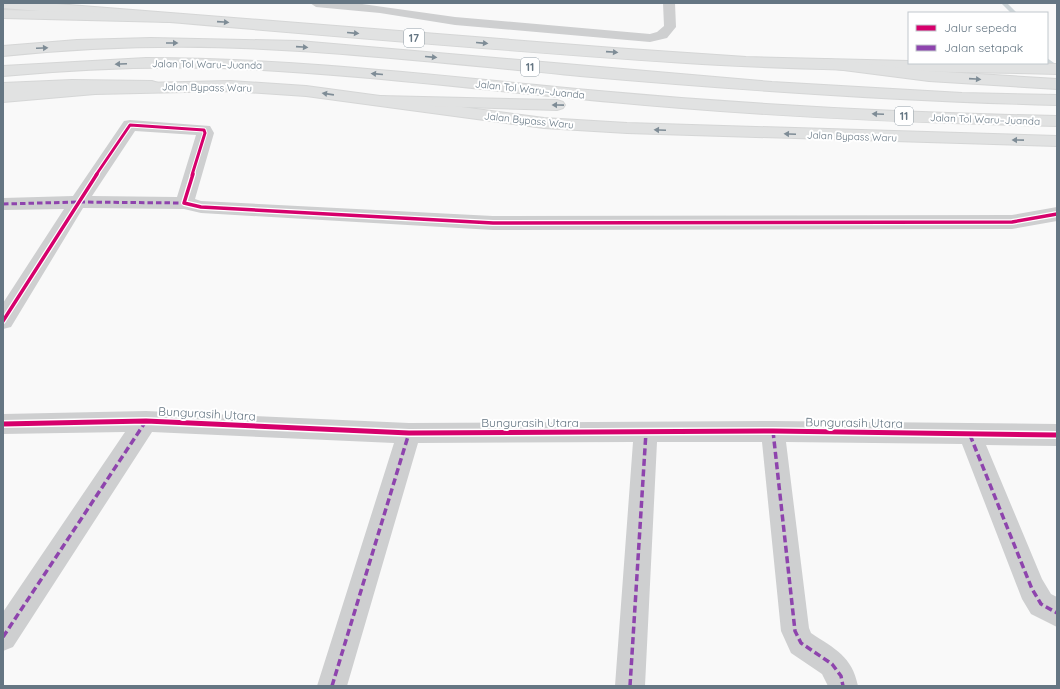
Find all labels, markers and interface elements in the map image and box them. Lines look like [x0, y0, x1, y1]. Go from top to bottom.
legend [908, 12, 1048, 64]
one-way arrow [217, 19, 229, 26]
text: Jalur sepeda [944, 20, 1017, 35]
one-way arrow [347, 29, 359, 36]
road number: 17 [404, 29, 424, 47]
one-way arrow [166, 40, 179, 46]
one-way arrow [476, 40, 488, 47]
text: Jalan setapak [944, 40, 1023, 55]
one-way arrow [296, 43, 308, 50]
one-way arrow [36, 45, 49, 51]
one-way arrow [606, 49, 618, 56]
one-way arrow [425, 54, 437, 60]
street label: Jalan Tol Waru–Juanda [152, 57, 262, 72]
road number: 11 [521, 58, 539, 76]
one-way arrow [115, 61, 128, 67]
one-way arrow [371, 71, 383, 78]
one-way arrow [969, 76, 981, 83]
street label: Jalan Tol Waru–Juanda [474, 77, 585, 102]
street label: Jalan Bypass Waru [162, 80, 252, 95]
one-way arrow [322, 91, 334, 97]
one-way arrow [551, 102, 564, 108]
road number: 11 [895, 107, 913, 125]
street label: Jalan Bypass Waru [483, 109, 575, 132]
one-way arrow [872, 111, 884, 118]
street label: Jalan Tol Waru–Juanda [930, 111, 1040, 128]
one-way arrow [654, 126, 666, 133]
street label: Jalan Bypass Waru [807, 128, 897, 145]
one-way arrow [783, 131, 796, 137]
one-way arrow [1011, 137, 1024, 143]
street label: Bungurasih Utara [158, 403, 256, 424]
street label: Bungurasih Utara [805, 414, 903, 431]
street label: Bungurasih Utara [481, 415, 579, 430]

